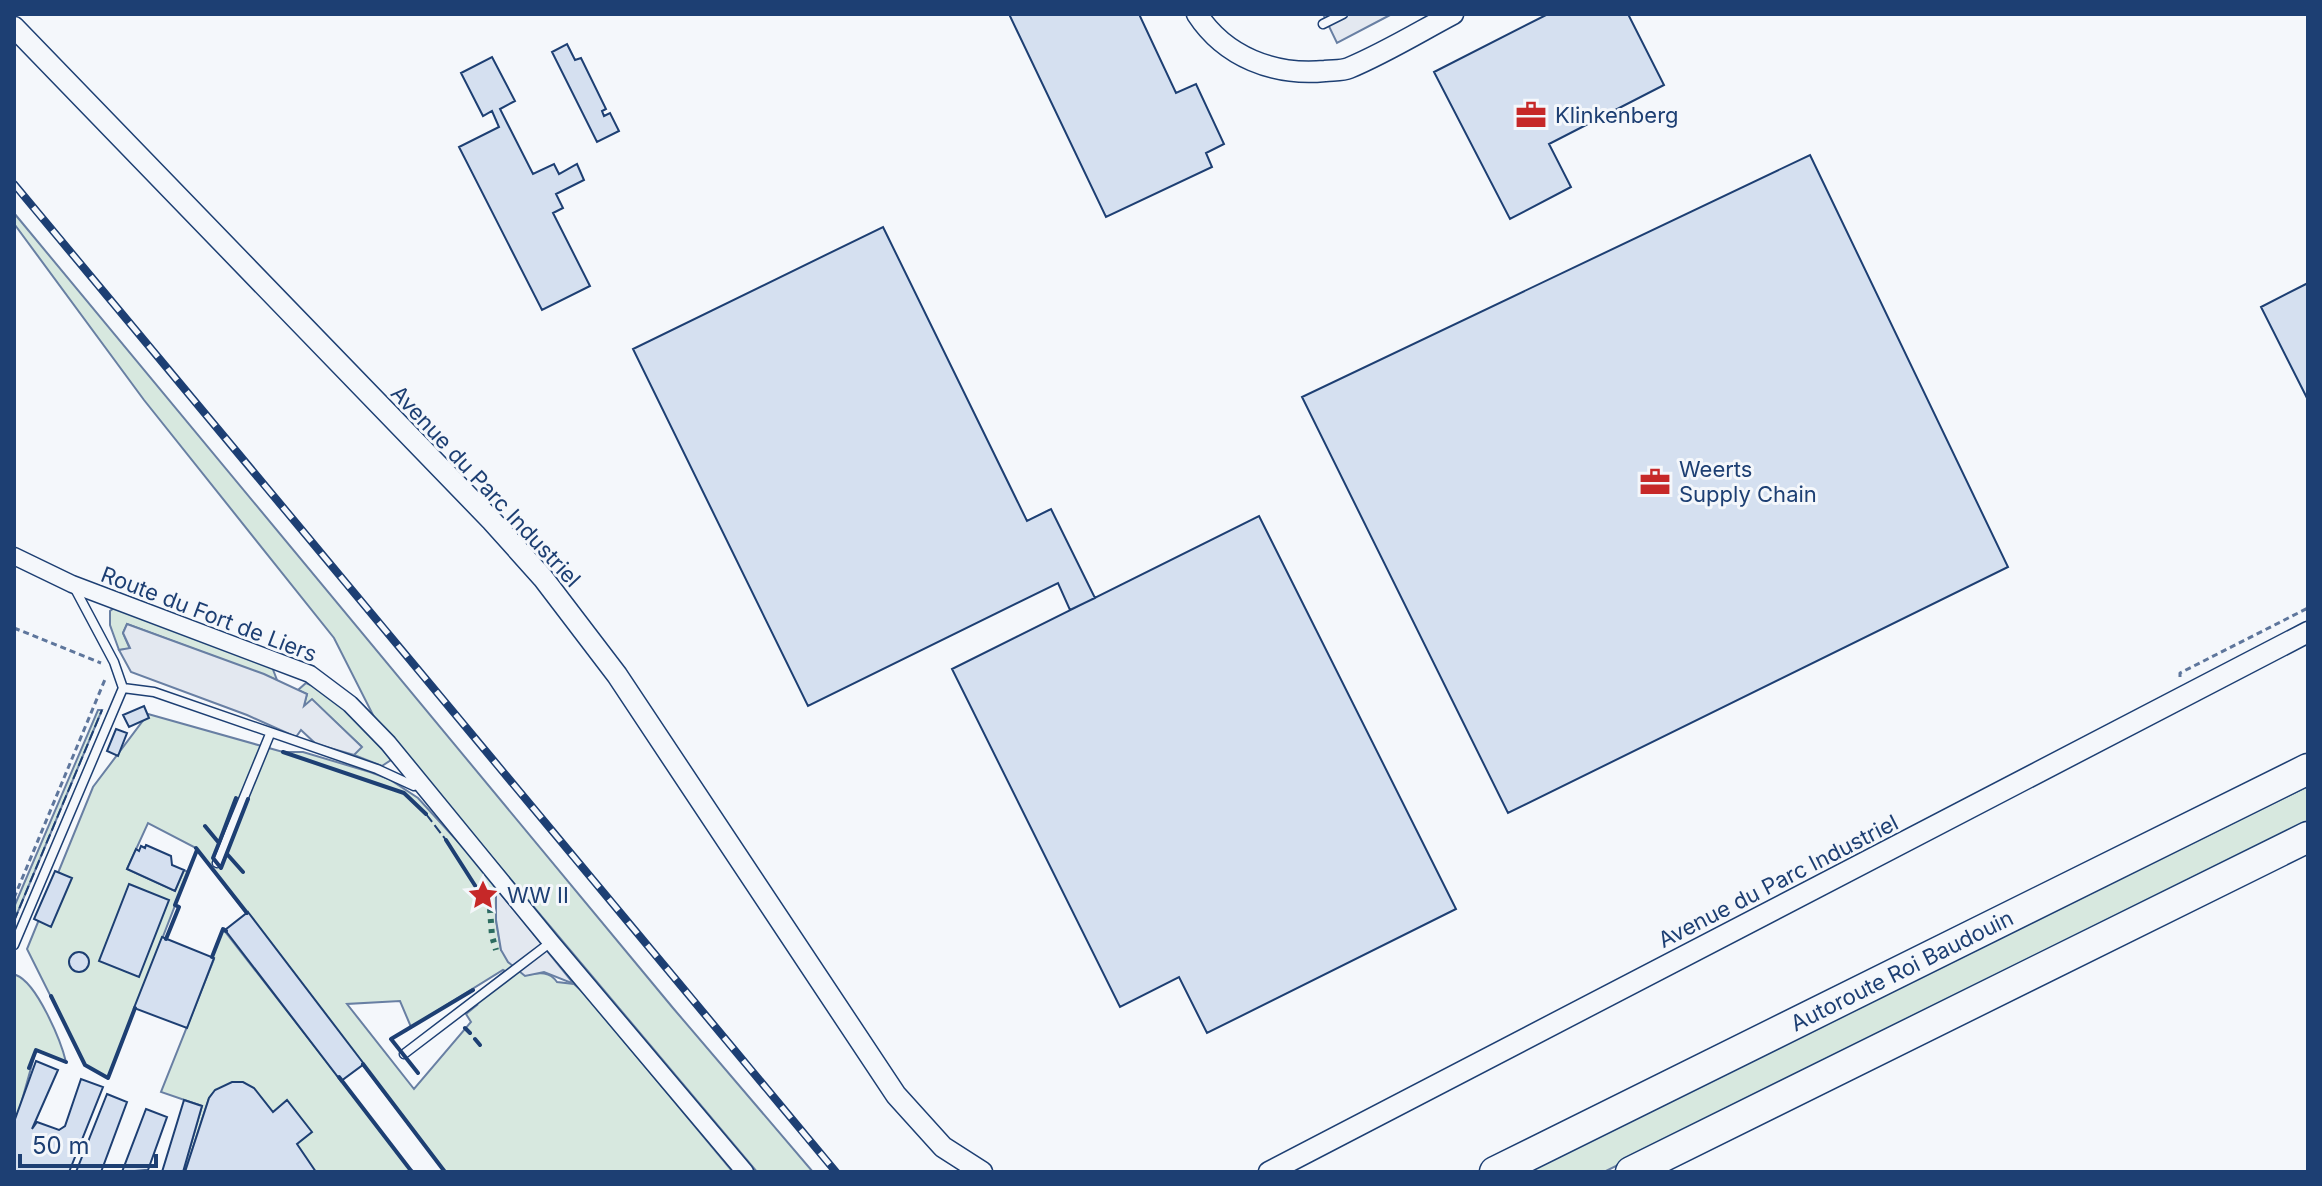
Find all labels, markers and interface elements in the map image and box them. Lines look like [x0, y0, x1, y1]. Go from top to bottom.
office icon: Klinkenberg [1514, 98, 1548, 132]
place label: Klinkenberg [1555, 102, 1679, 128]
street label: Avenue du Parc Industriel [386, 380, 586, 592]
place label: Weerts Supply Chain [1679, 456, 1817, 507]
office icon: Weerts Supply Chain [1638, 465, 1672, 499]
street label: Route du Fort de Liers [97, 561, 321, 667]
street label: Avenue du Parc Industriel [1654, 809, 1902, 953]
place icon: WW II [466, 878, 500, 912]
place label: WW II [507, 882, 569, 908]
street label: Autoroute Roi Baudouin [1786, 904, 2017, 1036]
scale bar [20, 1118, 156, 1168]
text: 50 m [32, 1131, 90, 1160]

